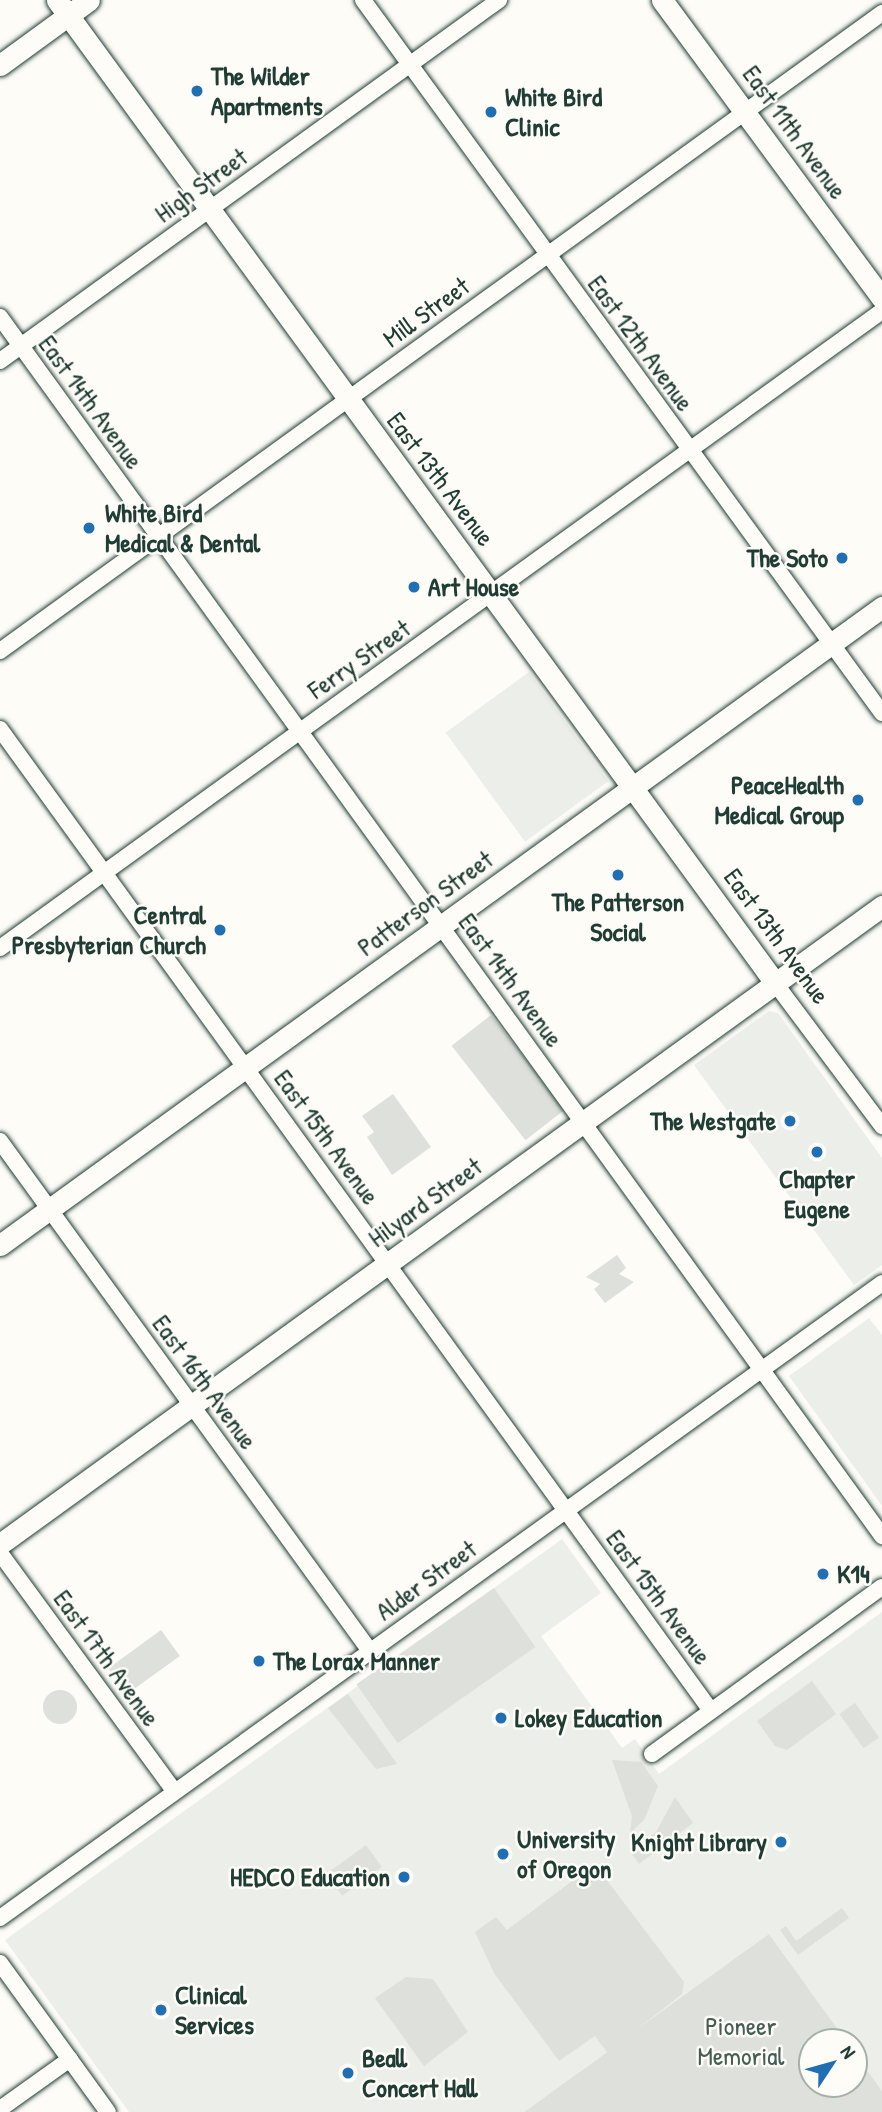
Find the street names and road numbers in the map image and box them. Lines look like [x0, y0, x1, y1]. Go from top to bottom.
street label: East 11th Avenue [736, 59, 854, 205]
street label: High Street [149, 141, 253, 229]
street label: East 12th Avenue [581, 269, 701, 417]
street label: Mill Street [377, 270, 475, 354]
street label: East 14th Avenue [32, 329, 150, 475]
street label: East 13th Avenue [381, 406, 501, 552]
street label: Ferry Street [302, 612, 416, 706]
street label: Patterson Street [351, 843, 499, 963]
street label: East 13th Avenue [718, 862, 836, 1010]
street label: East 14th Avenue [452, 907, 570, 1053]
street label: East 15th Avenue [268, 1064, 386, 1210]
street label: Hilyard Street [362, 1150, 488, 1254]
street label: East 16th Avenue [146, 1309, 264, 1455]
street label: East 15th Avenue [600, 1524, 718, 1670]
street label: Alder Street [370, 1533, 482, 1627]
street label: East 17th Avenue [47, 1584, 167, 1732]

